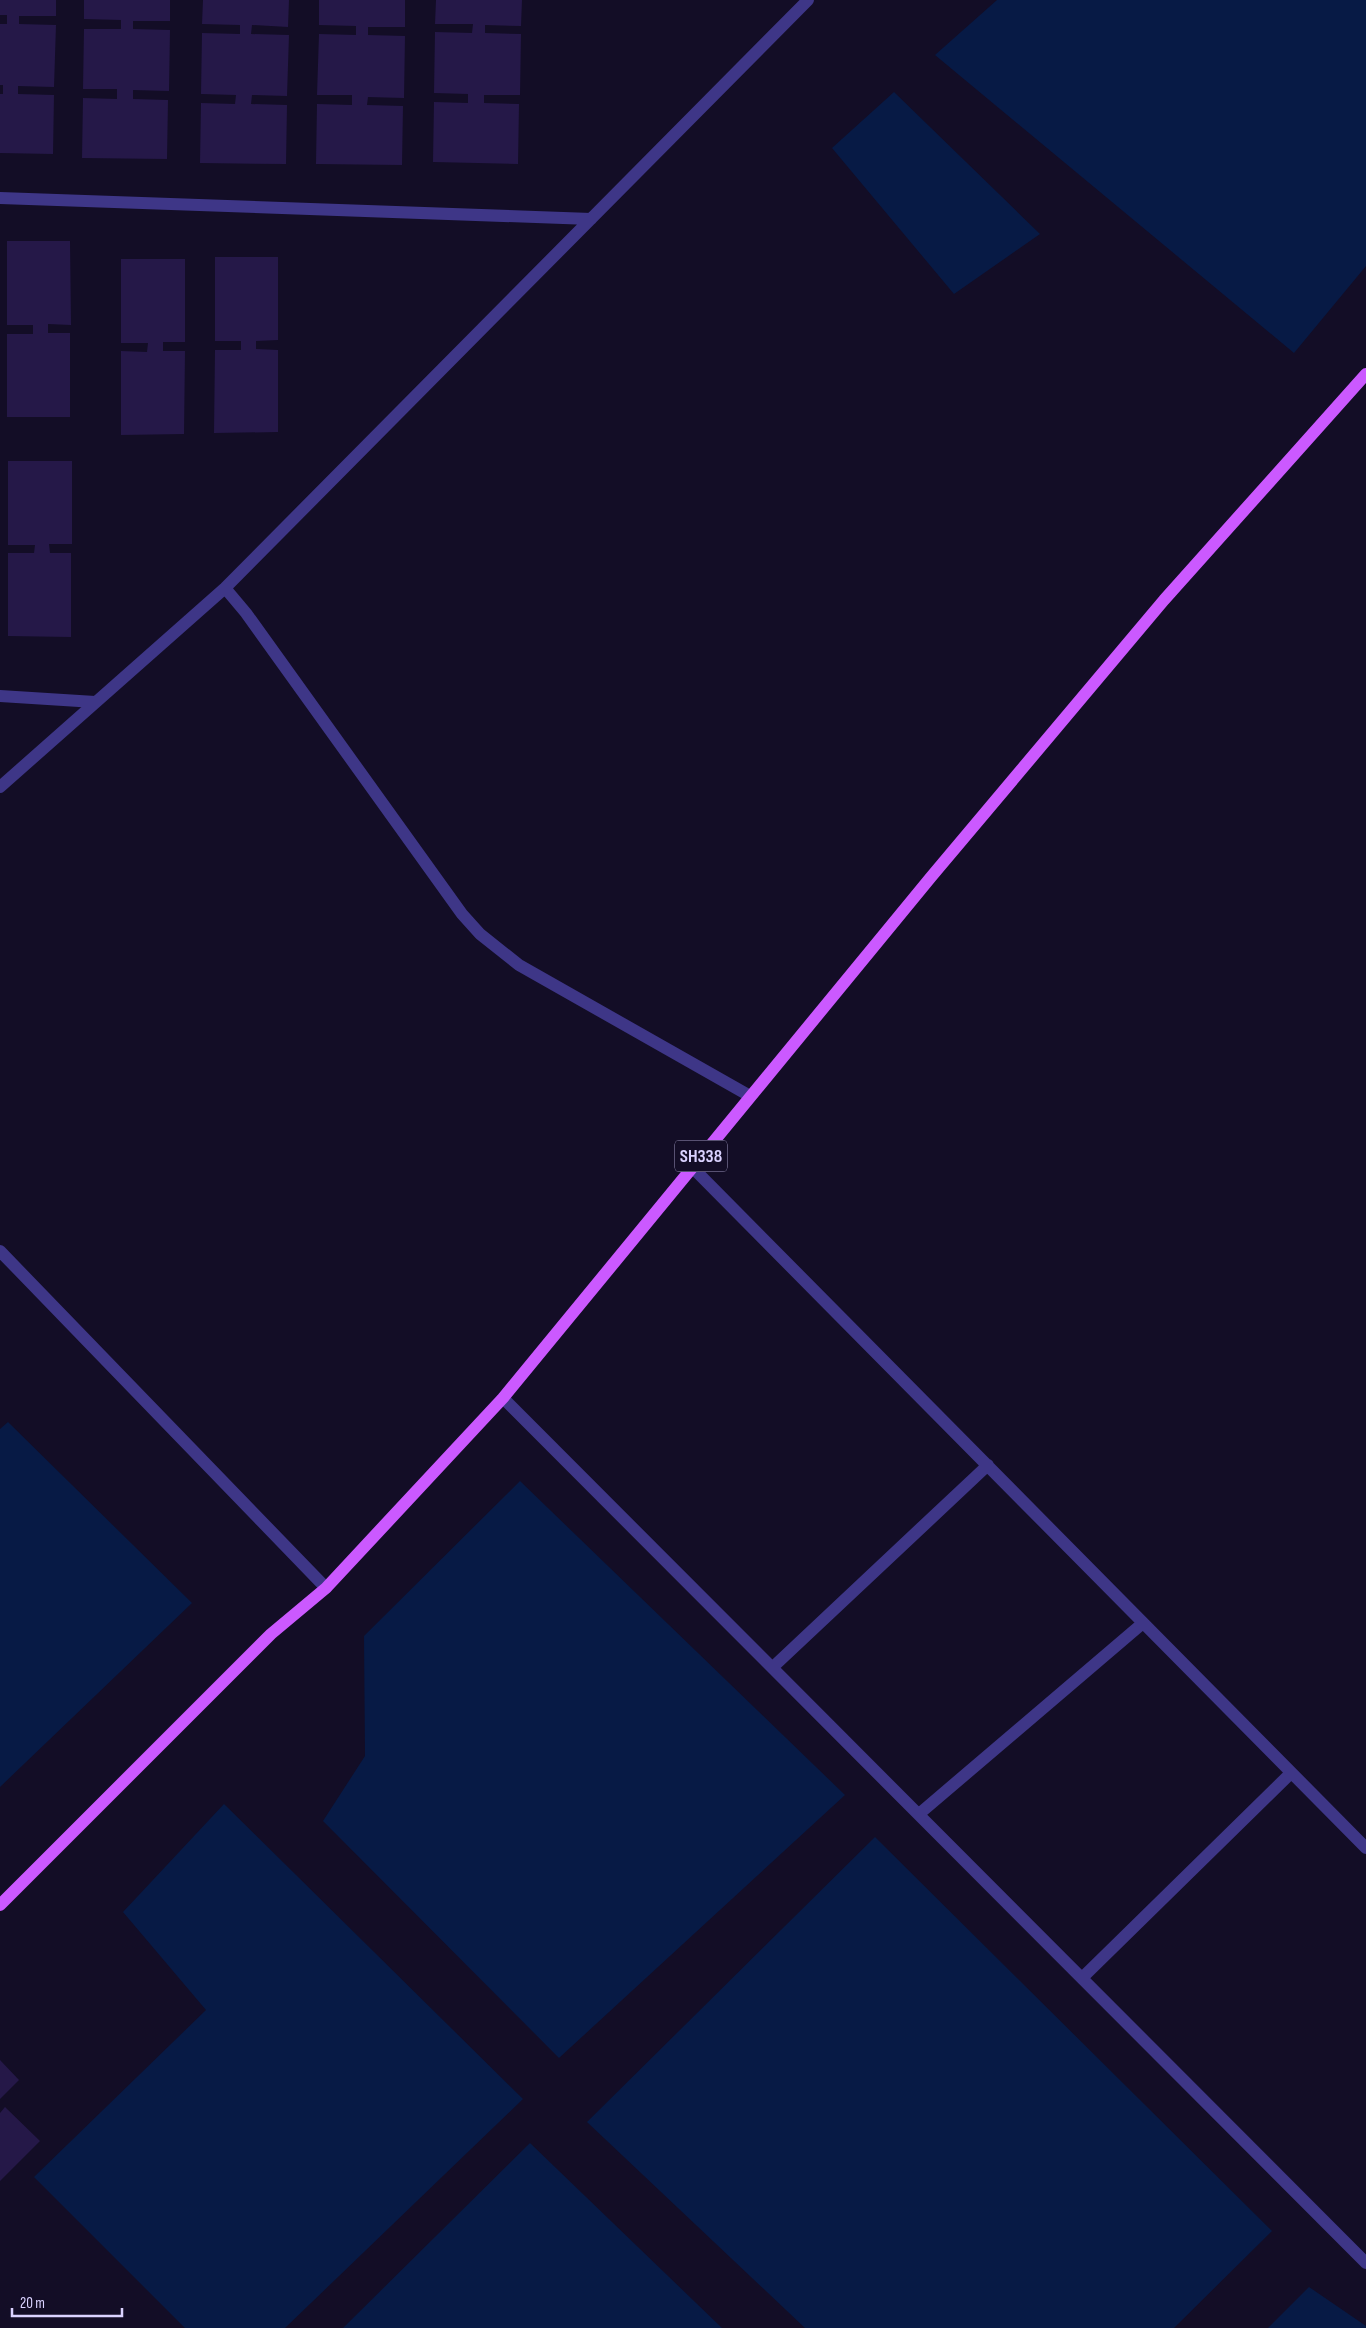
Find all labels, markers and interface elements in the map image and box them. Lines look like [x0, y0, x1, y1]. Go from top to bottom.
road number: SH338 [675, 1140, 727, 1172]
scale bar [12, 2286, 122, 2318]
text: 20 m [20, 2294, 45, 2313]

